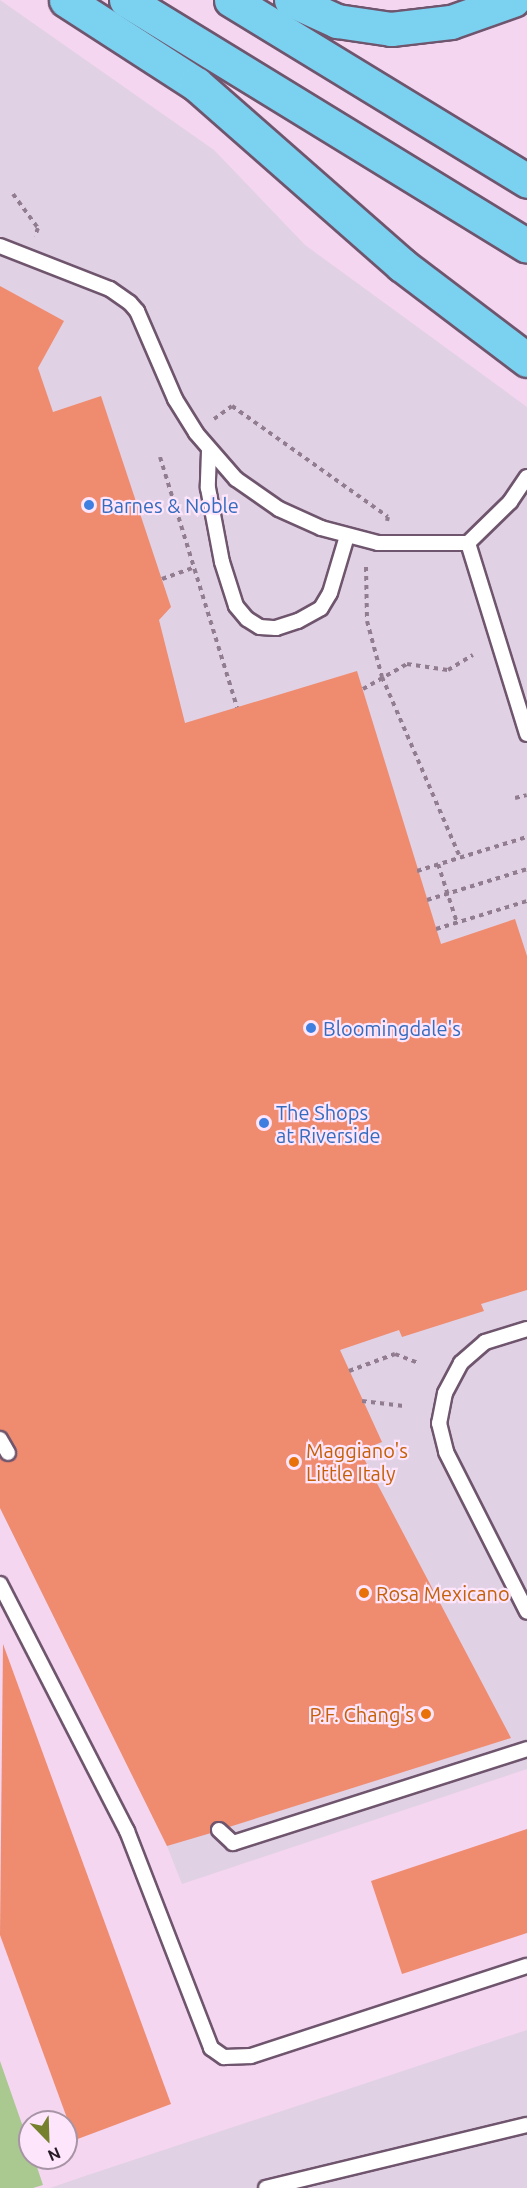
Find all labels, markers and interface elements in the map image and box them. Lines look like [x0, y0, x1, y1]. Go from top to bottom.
place label: Barnes & Noble [101, 493, 239, 517]
marker: Barnes & Noble [82, 498, 96, 512]
place label: Bloomingdale's [323, 1016, 461, 1040]
marker: Bloomingdale's [304, 1021, 318, 1035]
place label: The Shops at Riverside [276, 1100, 381, 1147]
marker: The Shops at Riverside [257, 1116, 271, 1130]
place label: Maggiano's Little Italy [306, 1438, 408, 1485]
marker: Maggiano's Little Italy [287, 1455, 301, 1469]
place label: Rosa Mexicano [376, 1581, 510, 1605]
marker: Rosa Mexicano [357, 1586, 371, 1600]
place label: P.F. Chang's [309, 1702, 414, 1726]
marker: P.F. Chang's [419, 1707, 433, 1721]
north arrow [18, 2110, 78, 2170]
text: N [45, 2144, 63, 2165]

